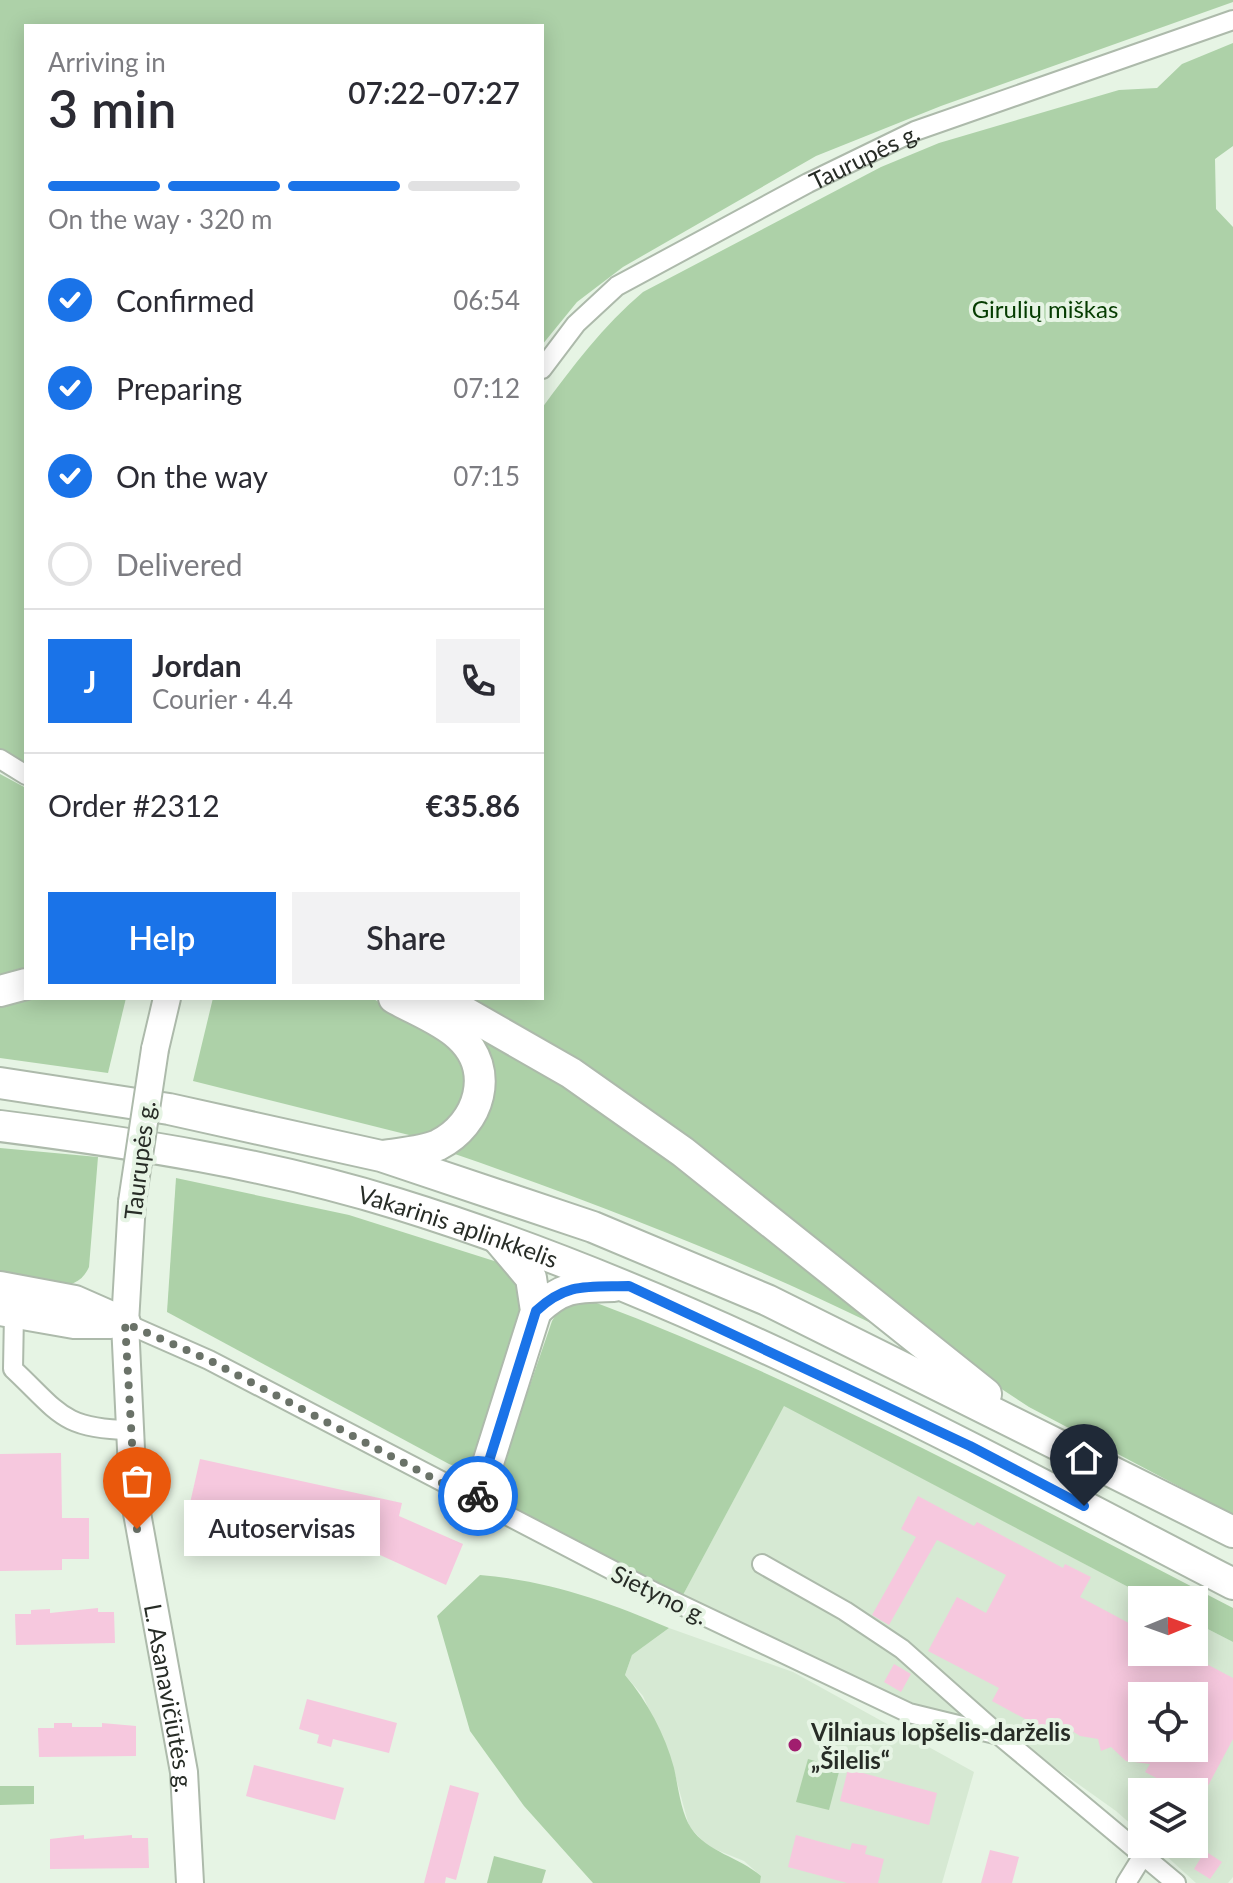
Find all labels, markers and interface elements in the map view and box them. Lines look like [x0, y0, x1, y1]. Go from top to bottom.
text: Arriving in [48, 46, 166, 78]
text: 07:22–07:27 [348, 74, 520, 110]
text: 3 min [48, 77, 176, 139]
street label: Taurupės g. [804, 116, 923, 195]
text: On the way · 320 m [48, 203, 272, 235]
icon: check [48, 278, 92, 322]
text: Confirmed [116, 282, 255, 318]
text: 06:54 [453, 284, 520, 316]
park label: Girulių miškas [972, 294, 1118, 323]
icon: check [48, 366, 92, 410]
text: Preparing [116, 370, 242, 406]
text: 07:12 [453, 372, 520, 404]
icon: check [48, 454, 92, 498]
text: On the way [116, 458, 268, 494]
text: 07:15 [453, 460, 520, 492]
text: Delivered [116, 546, 243, 582]
button: phone [436, 639, 520, 723]
text: Jordan [152, 647, 242, 683]
text: J [84, 663, 96, 699]
text: Courier · 4.4 [152, 683, 293, 715]
text: Order #2312 [48, 787, 220, 823]
text: €35.86 [426, 787, 520, 823]
button: Help [48, 892, 276, 984]
button: Share [292, 892, 520, 984]
street label: Taurupės g. [117, 1099, 161, 1221]
street label: Vakarinis aplinkkelis [355, 1179, 562, 1273]
pin [1050, 1424, 1118, 1506]
icon: home [1062, 1436, 1106, 1480]
pin [103, 1447, 171, 1529]
courier [438, 1456, 518, 1536]
icon: bag [115, 1459, 159, 1503]
icon: bike [456, 1474, 500, 1518]
callout: Autoservisas [185, 1501, 381, 1557]
text: Autoservisas [209, 1512, 355, 1544]
street label: Sietyno g. [607, 1558, 713, 1630]
north arrow [1128, 1586, 1208, 1666]
map controls [1128, 1586, 1208, 1858]
street label: L. Asanavičiūtės g. [139, 1601, 200, 1794]
button: locate [1128, 1682, 1208, 1762]
place label: Vilniaus lopšelis-darželis „Šilelis“ [810, 1717, 1071, 1774]
marker: Vilniaus lopšelis-darželis „Šilelis“ [786, 1736, 804, 1754]
button: layers [1128, 1778, 1208, 1858]

